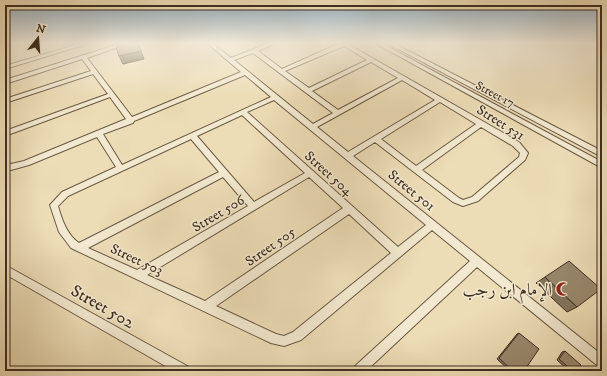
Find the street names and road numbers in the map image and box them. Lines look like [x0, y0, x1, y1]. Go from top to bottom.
street label: Street 17 [473, 78, 517, 111]
street label: Street 531 [473, 101, 528, 145]
street label: Street 504 [301, 147, 357, 201]
street label: Street 501 [384, 166, 439, 215]
street label: Street 506 [189, 191, 249, 236]
street label: Street 505 [242, 223, 299, 271]
street label: Street 503 [107, 240, 166, 280]
street label: Street 502 [67, 280, 139, 334]

